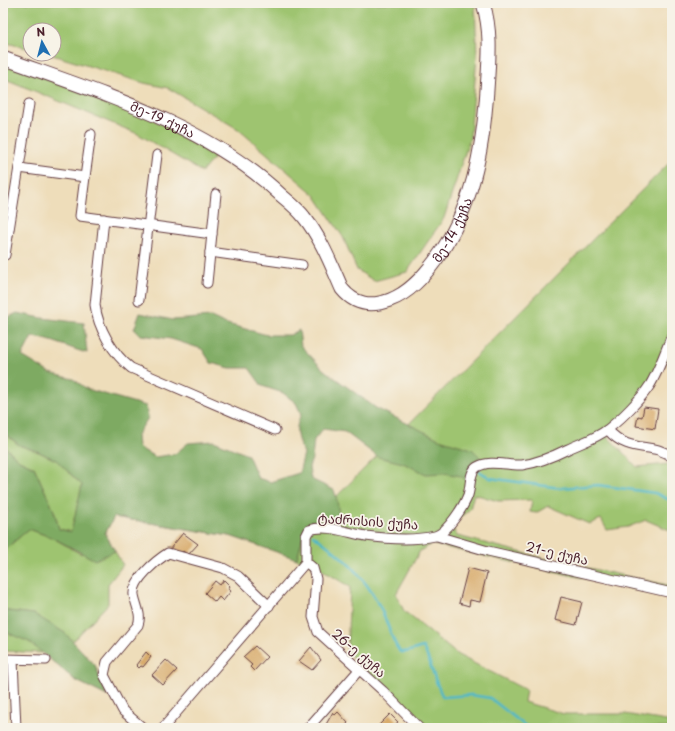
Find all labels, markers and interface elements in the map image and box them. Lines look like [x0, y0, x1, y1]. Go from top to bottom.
north arrow [22, 22, 62, 62]
text: N [35, 23, 46, 41]
street label: მე-19 ქუჩა [127, 96, 199, 142]
street label: მე-14 ქუჩა [427, 195, 476, 266]
street label: ტაძრისის ქუჩა [317, 508, 419, 533]
street label: 21-ე ქუჩა [524, 536, 590, 569]
street label: 26-ე ქუჩა [328, 624, 391, 682]

